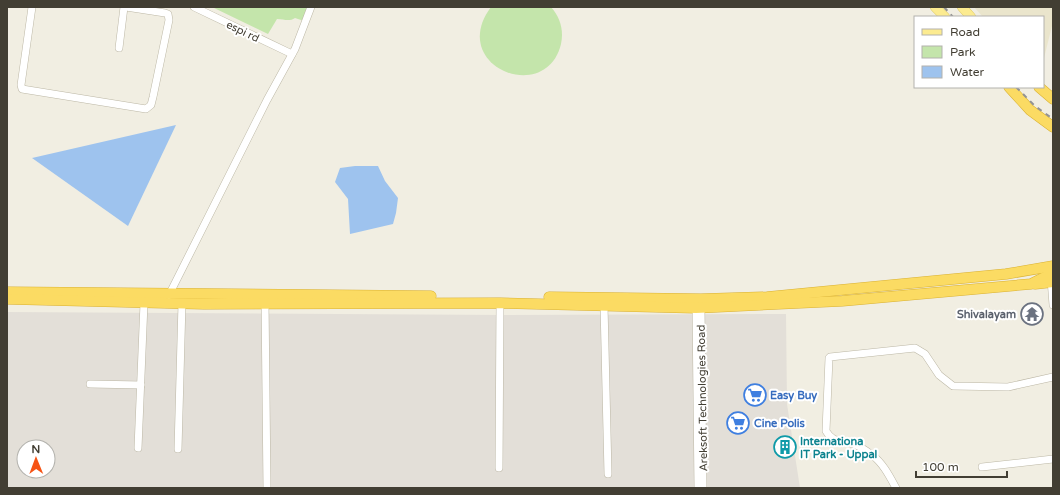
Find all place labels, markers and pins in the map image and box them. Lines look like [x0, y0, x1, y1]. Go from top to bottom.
temple icon: Shivalayam [1019, 301, 1045, 327]
place label: Shivalayam [957, 308, 1016, 322]
supermarket icon: Easy Buy [742, 382, 768, 408]
place label: Easy Buy [770, 389, 817, 403]
supermarket icon: Cine Polis [725, 410, 751, 436]
place label: Cine Polis [754, 417, 806, 430]
building icon: Internationa IT Park - Uppal [772, 434, 798, 460]
place label: Internationa IT Park - Uppal [800, 435, 878, 462]

